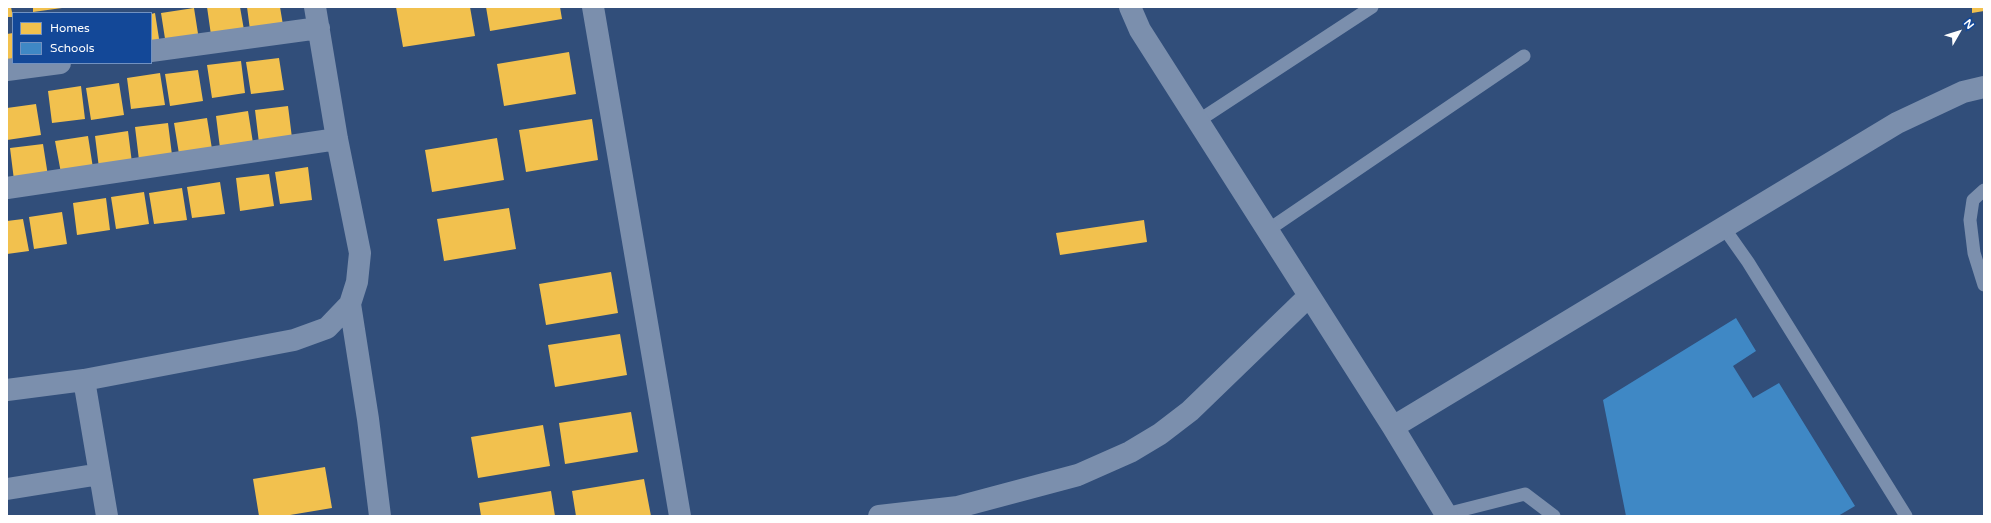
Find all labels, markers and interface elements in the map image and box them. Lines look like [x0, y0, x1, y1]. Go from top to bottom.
legend [12, 12, 152, 64]
north arrow [1939, 12, 1979, 52]
text: N [1961, 17, 1977, 32]
text: Homes [50, 21, 90, 35]
text: Schools [50, 41, 94, 55]

